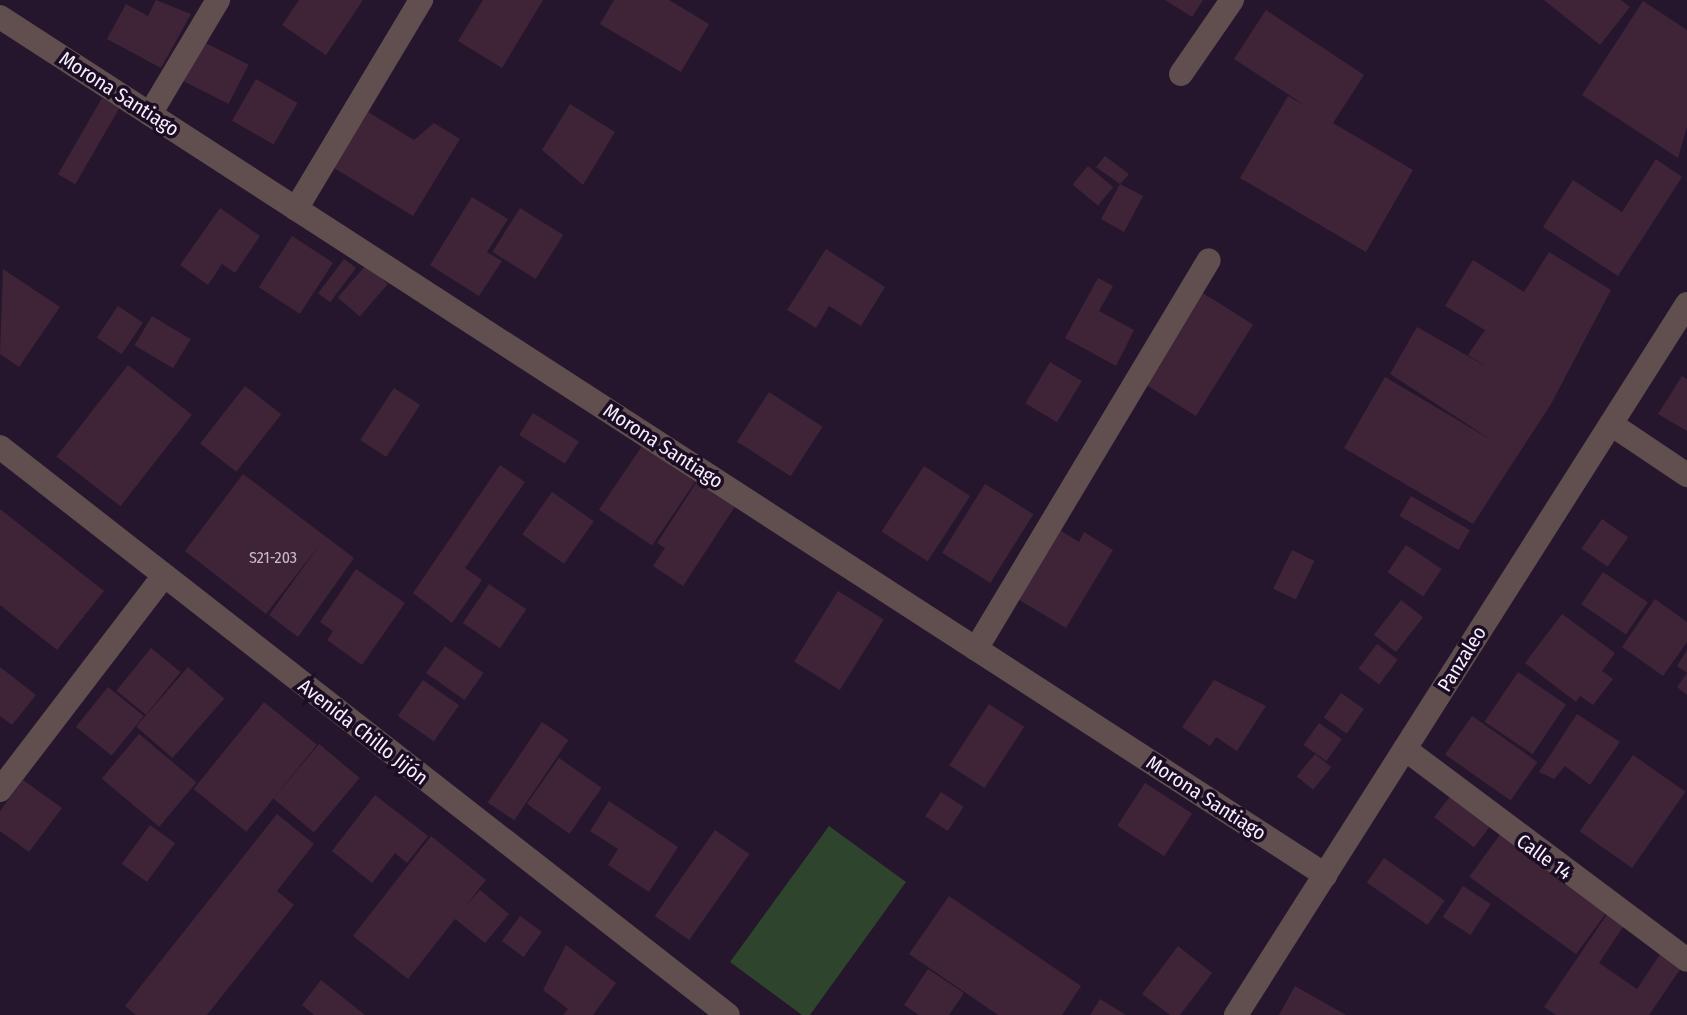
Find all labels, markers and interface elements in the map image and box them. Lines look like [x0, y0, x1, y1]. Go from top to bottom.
street label: Morona Santiago [55, 46, 183, 142]
street label: Morona Santiago [599, 398, 727, 494]
house number: S21-203 [249, 548, 297, 568]
street label: Panzaleo [1433, 622, 1491, 696]
street label: Avenida Chillo Jijón [293, 674, 433, 790]
street label: Morona Santiago [1142, 750, 1270, 846]
street label: Calle 14 [1512, 829, 1576, 885]

